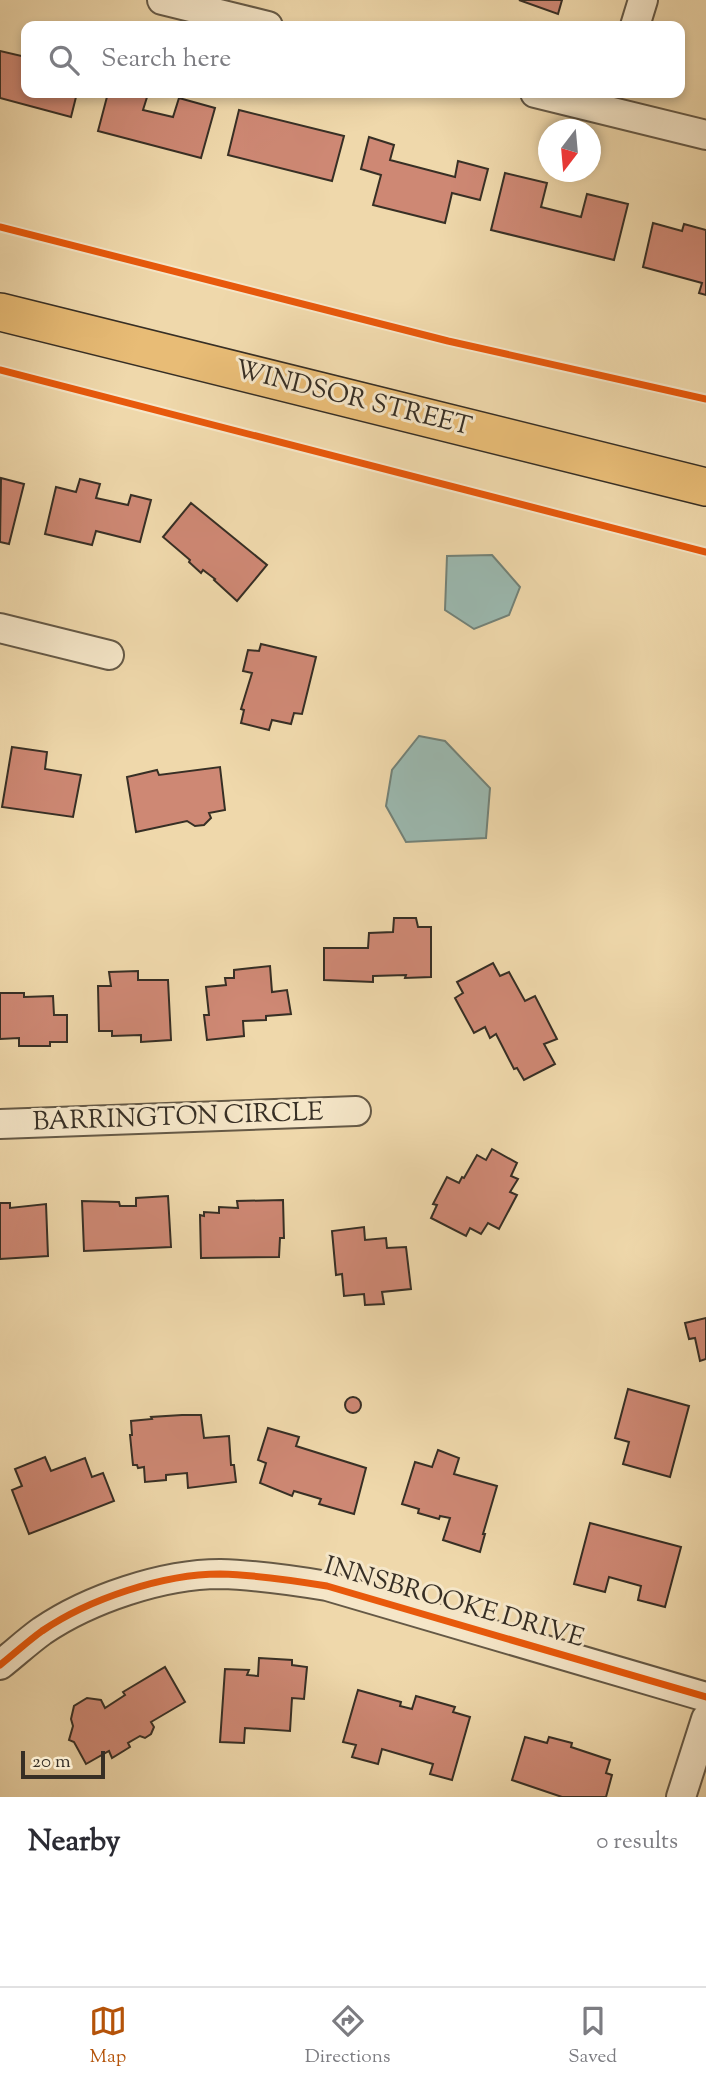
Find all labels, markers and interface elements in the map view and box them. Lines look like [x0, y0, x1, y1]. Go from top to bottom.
search box [21, 21, 685, 98]
icon: search [45, 41, 83, 79]
text: Search here [101, 41, 231, 78]
north arrow [538, 119, 601, 182]
street label: WINDSOR STREET [231, 352, 475, 446]
street label: BARRINGTON CIRCLE [32, 1094, 324, 1142]
street label: INNSBROOKE DRIVE [320, 1548, 589, 1658]
scale bar [21, 1748, 105, 1780]
text: 20 m [32, 1749, 71, 1776]
text: Nearby [28, 1821, 120, 1864]
text: 0 results [596, 1826, 678, 1859]
tab: Map [89, 2002, 127, 2071]
tab: Directions [305, 2002, 390, 2071]
tab: Saved [568, 2002, 617, 2071]

